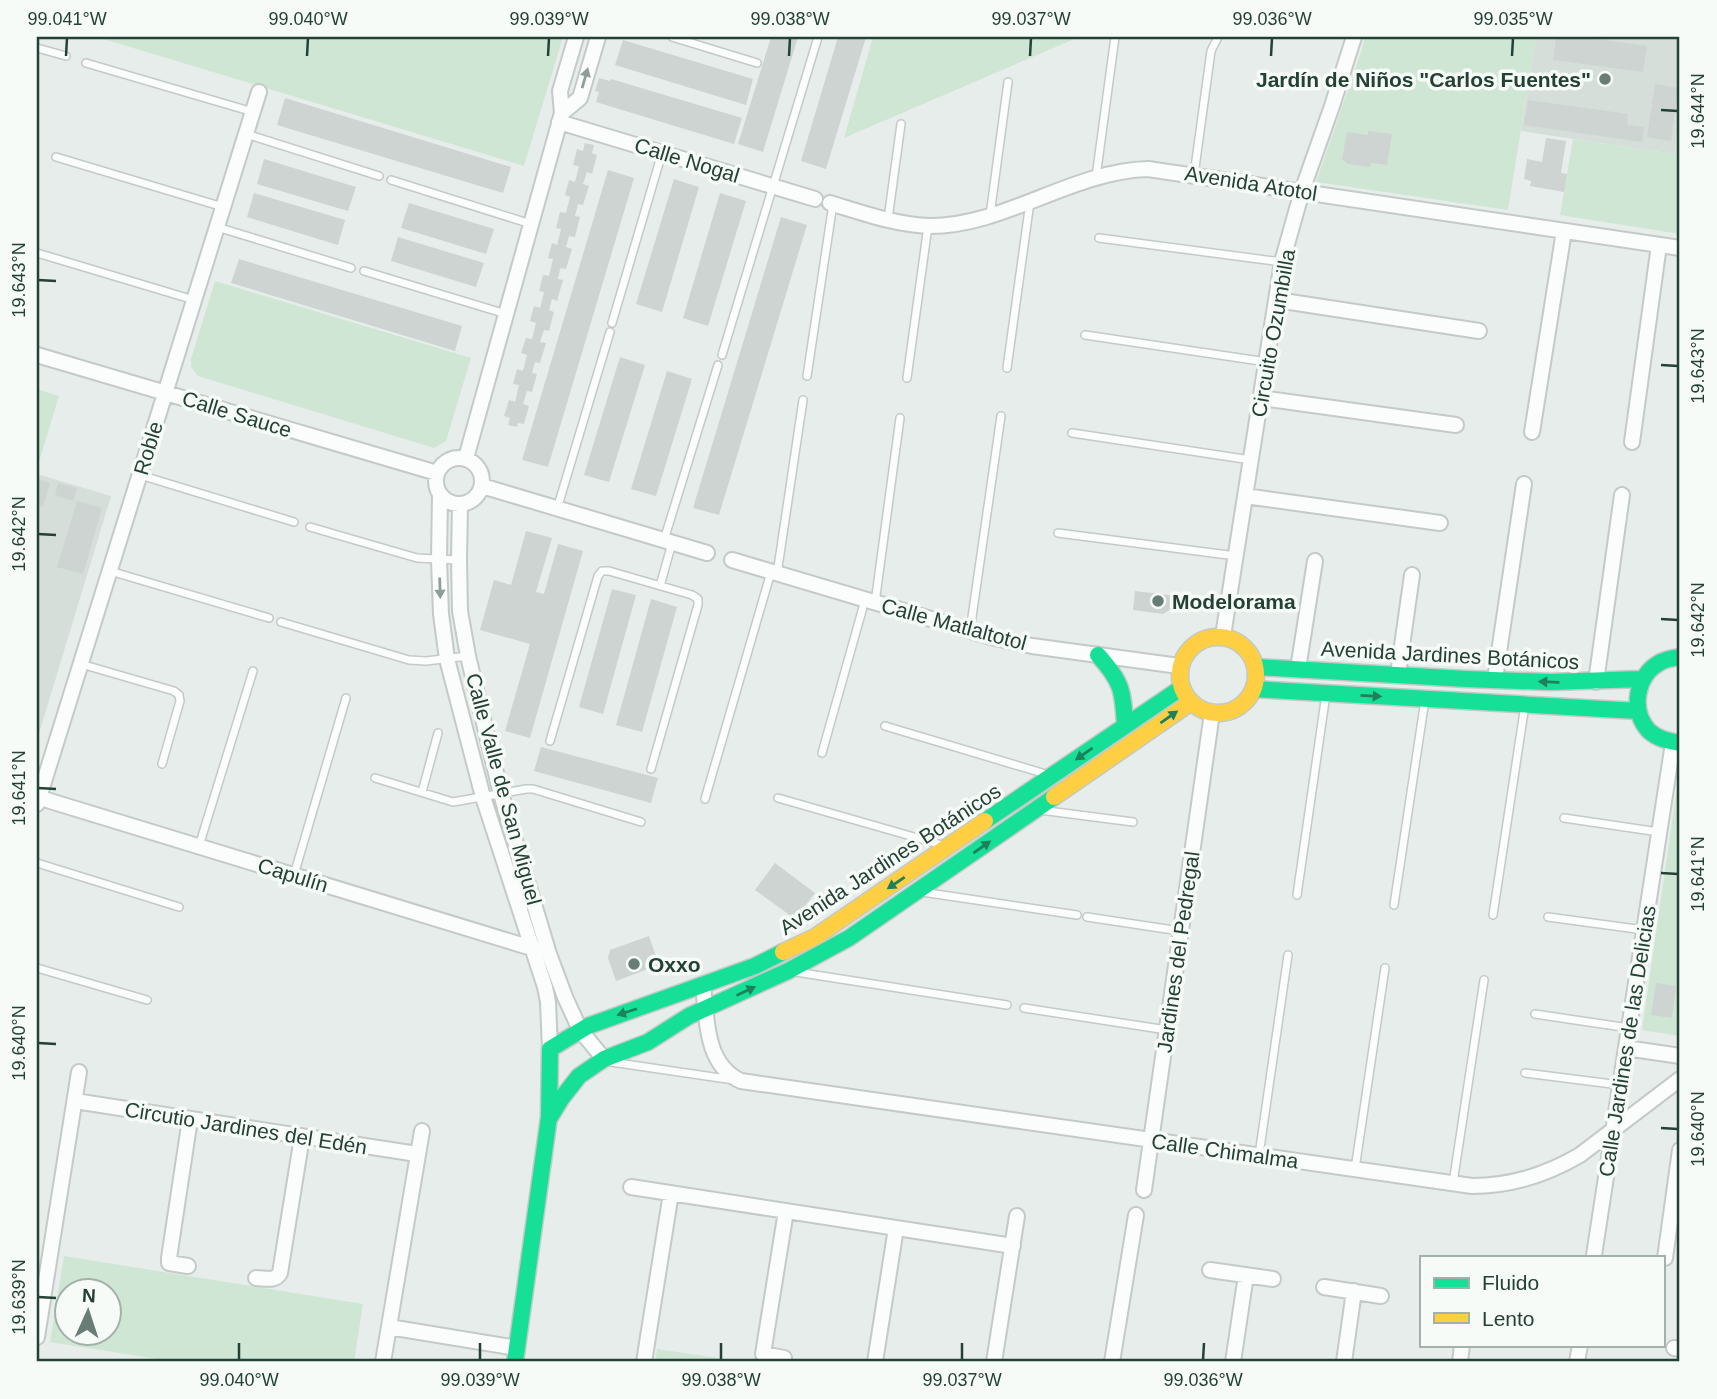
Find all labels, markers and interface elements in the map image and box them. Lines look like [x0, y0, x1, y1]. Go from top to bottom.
text: 99.041°W [27, 9, 107, 29]
text: 99.040°W [268, 9, 348, 29]
text: 99.039°W [509, 9, 589, 29]
text: 99.038°W [750, 9, 830, 29]
text: 99.037°W [991, 9, 1071, 29]
text: 99.036°W [1232, 9, 1312, 29]
text: 99.035°W [1473, 9, 1553, 29]
one-way arrow [581, 68, 591, 89]
place label: Jardín de Niños "Carlos Fuentes" [1256, 68, 1591, 91]
marker: Jardín de Niños "Carlos Fuentes" [1597, 71, 1613, 87]
text: 19.644°N [1688, 73, 1708, 149]
street label: Calle Nogal [632, 133, 742, 187]
street label: Avenida Atotol [1183, 161, 1319, 205]
text: 19.643°N [9, 242, 29, 318]
street label: Circuito Ozumbilla [1247, 247, 1299, 419]
text: 19.643°N [1688, 328, 1708, 404]
street label: Calle Sauce [179, 386, 295, 442]
street label: Roble [129, 418, 167, 478]
text: 19.642°N [9, 496, 29, 572]
one-way arrow [435, 577, 446, 599]
text: 19.642°N [1688, 582, 1708, 658]
place label: Modelorama [1172, 590, 1296, 613]
marker: Modelorama [1150, 593, 1166, 609]
street label: Calle Matlaltotol [879, 594, 1029, 654]
street label: Avenida Jardines Botánicos [1320, 637, 1580, 673]
street label: Calle Valle de San Miguel [462, 671, 546, 907]
one-way arrow [1537, 676, 1559, 687]
one-way arrow [1360, 690, 1382, 701]
one-way arrow [1160, 710, 1178, 724]
one-way arrow [1075, 747, 1093, 761]
text: 19.641°N [9, 750, 29, 826]
street label: Avenida Jardines Botánicos [775, 779, 1005, 939]
text: 19.641°N [1688, 836, 1708, 912]
one-way arrow [973, 840, 991, 854]
street label: Jardines del Pedregal [1152, 850, 1204, 1054]
street label: Capulín [255, 853, 331, 897]
one-way arrow [887, 876, 906, 889]
street label: Calle Jardines de las Delicias [1594, 904, 1660, 1178]
place label: Oxxo [648, 953, 701, 976]
marker: Oxxo [626, 956, 642, 972]
one-way arrow [736, 985, 756, 996]
text: 19.640°N [9, 1005, 29, 1081]
one-way arrow [616, 1007, 637, 1018]
text: 19.640°N [1688, 1091, 1708, 1167]
street label: Circutio Jardines del Edén [123, 1097, 369, 1159]
street label: Calle Chimalma [1150, 1129, 1300, 1173]
legend [1420, 1256, 1664, 1346]
text: 19.639°N [9, 1259, 29, 1335]
text: Fluido [1482, 1271, 1539, 1294]
north arrow [52, 1276, 122, 1346]
text: N [81, 1285, 96, 1306]
text: Lento [1482, 1307, 1535, 1330]
text: 99.040°W [199, 1370, 279, 1390]
text: 99.039°W [440, 1370, 520, 1390]
text: 99.038°W [681, 1370, 761, 1390]
text: 99.037°W [922, 1370, 1002, 1390]
text: 99.036°W [1163, 1370, 1243, 1390]

